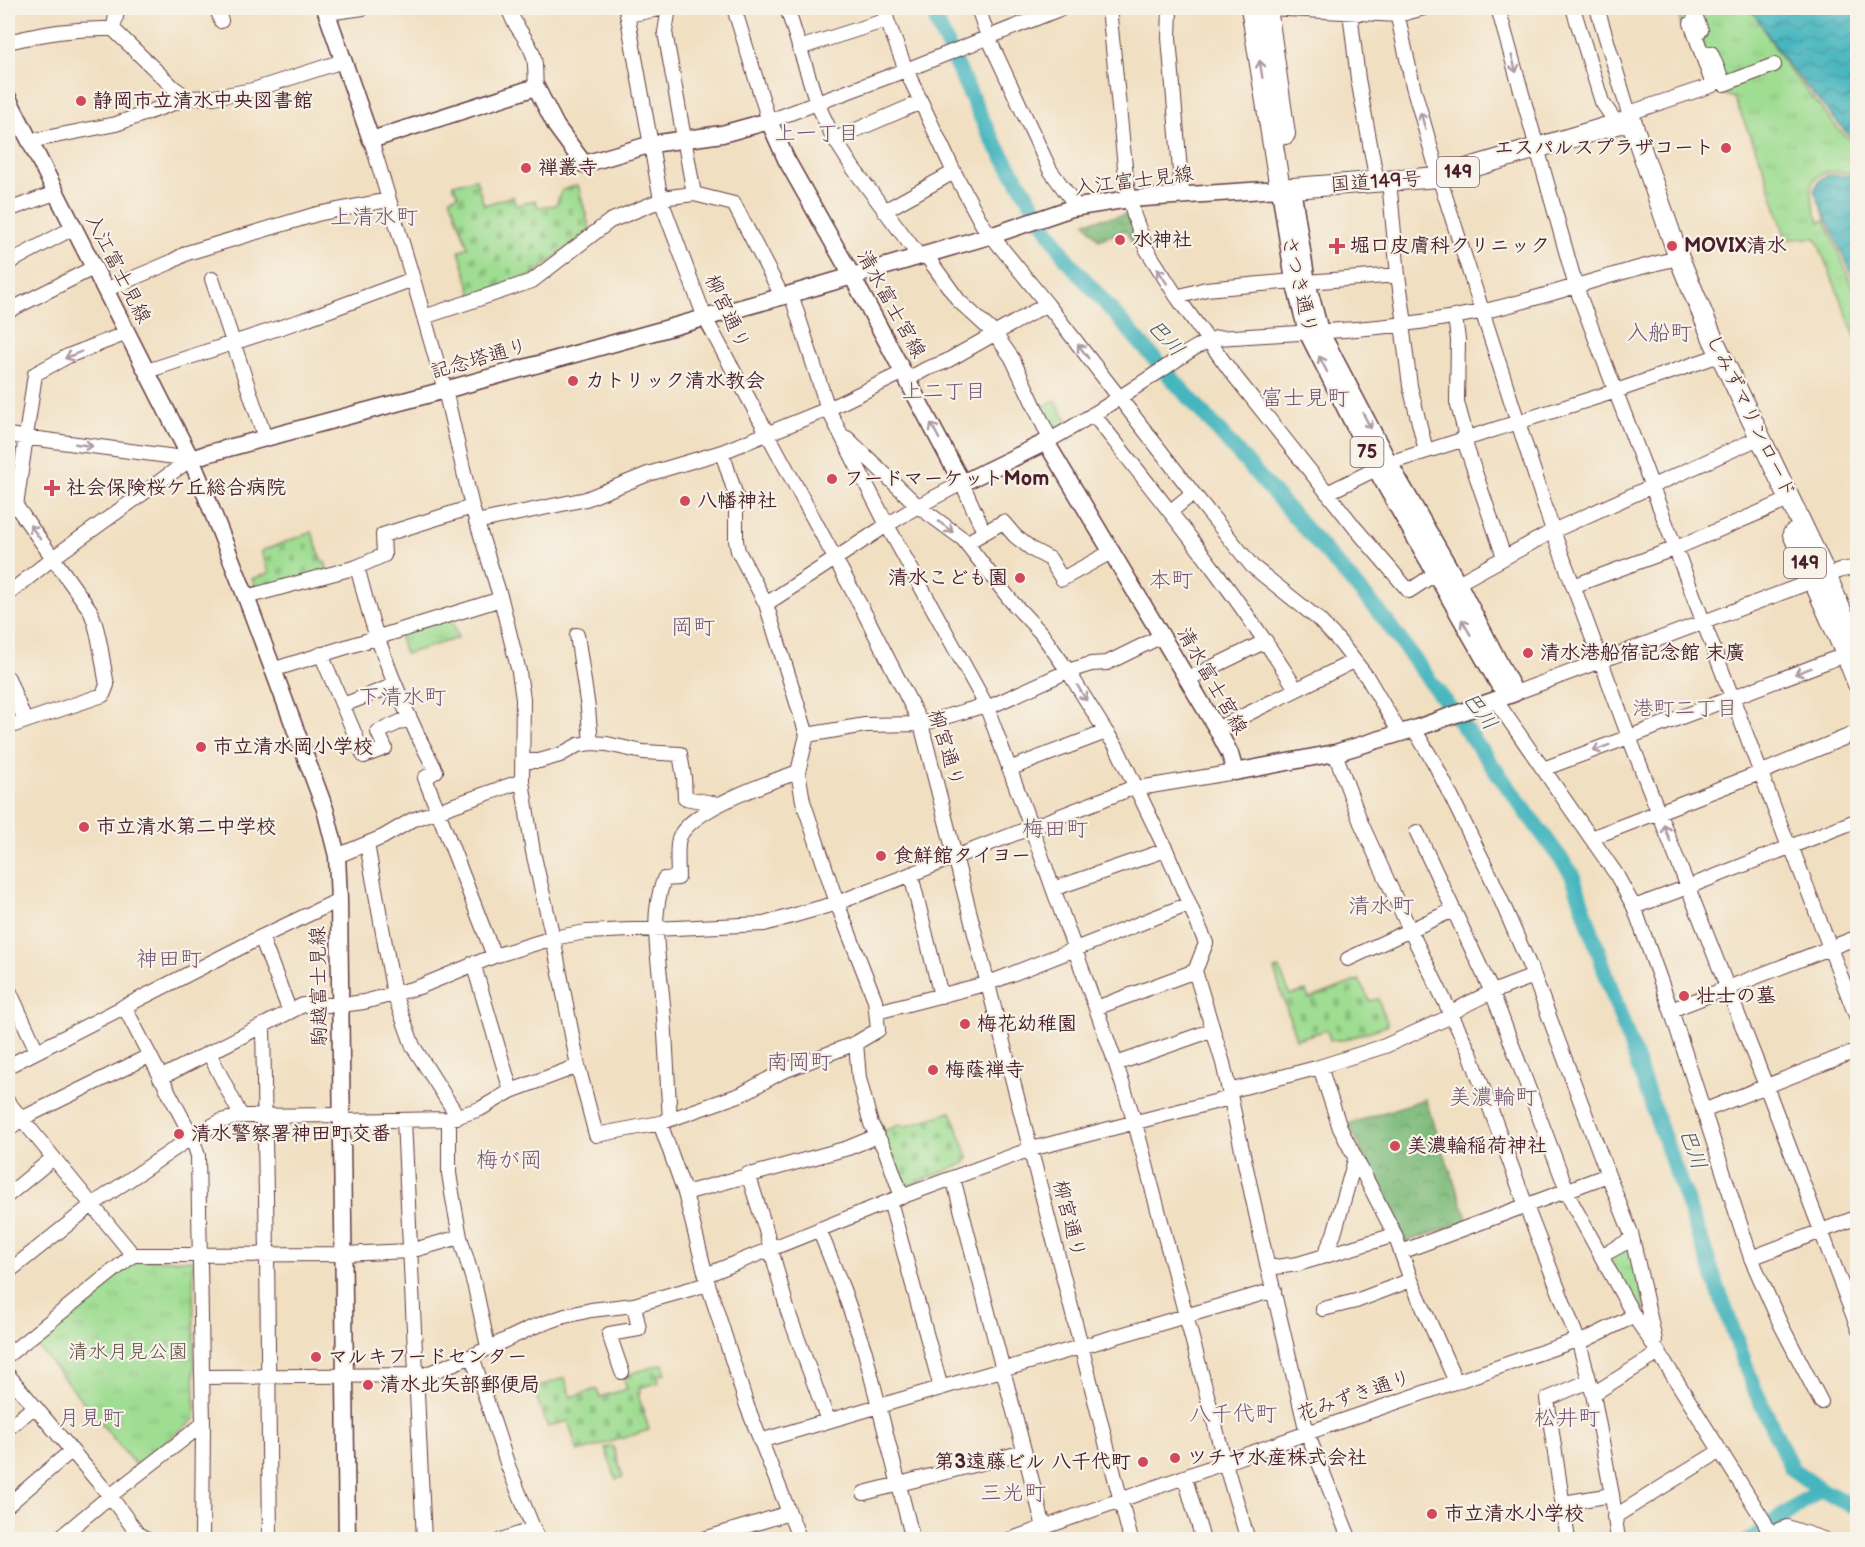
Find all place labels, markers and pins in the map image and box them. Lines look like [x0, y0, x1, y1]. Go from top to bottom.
place label: 静岡市立清水中央図書館 [93, 89, 313, 113]
marker: 静岡市立清水中央図書館 [74, 94, 88, 108]
place label: エスパルスプラザコート [1494, 136, 1714, 160]
marker: エスパルスプラザコート [1719, 141, 1733, 155]
place label: 禅叢寺 [538, 156, 598, 180]
marker: 禅叢寺 [519, 161, 533, 175]
place label: 水神社 [1132, 228, 1192, 252]
marker: 水神社 [1113, 233, 1127, 247]
place label: 堀口皮膚科クリニック [1350, 234, 1550, 258]
place label: MOVIX清水 [1684, 234, 1787, 258]
marker: 堀口皮膚科クリニック [1328, 237, 1346, 255]
marker: MOVIX清水 [1665, 239, 1679, 253]
place label: カトリック清水教会 [585, 369, 765, 393]
marker: カトリック清水教会 [566, 374, 580, 388]
place label: フードマーケットMom [844, 467, 1049, 491]
marker: フードマーケットMom [825, 472, 839, 486]
place label: 社会保険桜ケ丘総合病院 [66, 476, 286, 500]
marker: 社会保険桜ケ丘総合病院 [43, 479, 61, 497]
place label: 八幡神社 [697, 489, 777, 513]
marker: 八幡神社 [678, 494, 692, 508]
place label: 清水こども園 [888, 566, 1008, 590]
marker: 清水こども園 [1013, 571, 1027, 585]
place label: 清水港船宿記念館 末廣 [1540, 641, 1745, 665]
marker: 清水港船宿記念館 末廣 [1521, 646, 1535, 660]
place label: 市立清水岡小学校 [213, 735, 373, 759]
marker: 市立清水岡小学校 [194, 740, 208, 754]
place label: 市立清水第二中学校 [96, 815, 276, 839]
marker: 市立清水第二中学校 [77, 820, 91, 834]
place label: 食鮮館タイヨー [893, 844, 1031, 868]
marker: 食鮮館タイヨー [874, 849, 888, 863]
place label: 壮士の墓 [1696, 984, 1776, 1008]
marker: 壮士の墓 [1677, 989, 1691, 1003]
place label: 梅花幼稚園 [977, 1012, 1077, 1036]
marker: 梅花幼稚園 [958, 1017, 972, 1031]
place label: 梅蔭禅寺 [945, 1058, 1025, 1082]
marker: 梅蔭禅寺 [926, 1063, 940, 1077]
place label: 清水警察署神田町交番 [191, 1122, 391, 1146]
marker: 清水警察署神田町交番 [172, 1127, 186, 1141]
place label: 美濃輪稲荷神社 [1407, 1134, 1547, 1158]
marker: 美濃輪稲荷神社 [1388, 1139, 1402, 1153]
place label: マルキフードセンター [328, 1345, 527, 1369]
marker: マルキフードセンター [309, 1350, 323, 1364]
place label: 清水北矢部郵便局 [380, 1373, 540, 1397]
marker: 清水北矢部郵便局 [361, 1378, 375, 1392]
place label: ツチヤ水産株式会社 [1187, 1446, 1367, 1470]
place label: 第3遠藤ビル 八千代町 [934, 1450, 1131, 1474]
marker: ツチヤ水産株式会社 [1168, 1451, 1182, 1465]
marker: 第3遠藤ビル 八千代町 [1136, 1455, 1150, 1469]
place label: 市立清水小学校 [1444, 1502, 1584, 1526]
marker: 市立清水小学校 [1425, 1507, 1439, 1521]

